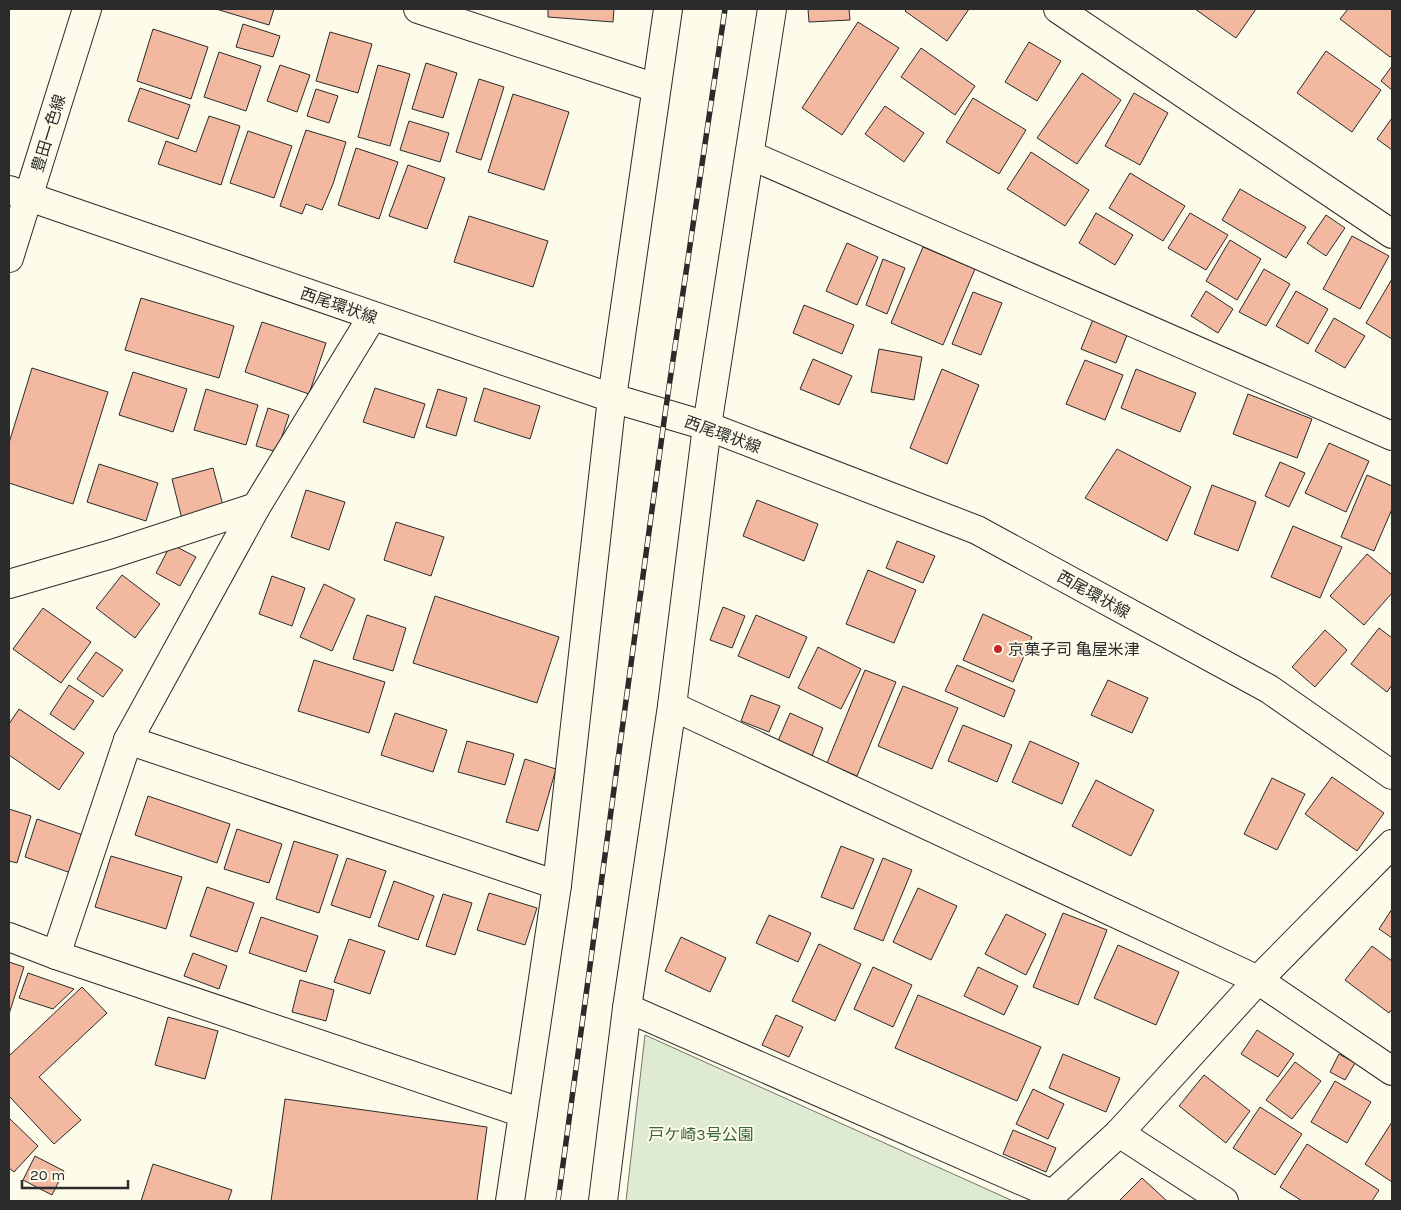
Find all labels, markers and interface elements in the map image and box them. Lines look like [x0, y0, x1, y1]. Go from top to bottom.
street label: 豊田一色線 [28, 92, 69, 174]
street label: 西尾環状線 [298, 283, 380, 327]
street label: 西尾環状線 [682, 412, 764, 457]
street label: 西尾環状線 [1054, 567, 1133, 622]
place label: 京菓子司 亀屋米津 [1008, 640, 1140, 659]
marker: 京菓子司 亀屋米津 [992, 643, 1004, 655]
park label: 戸ケ崎3号公園 [648, 1125, 754, 1144]
scale bar [22, 1158, 129, 1190]
text: 20 m [30, 1166, 65, 1184]

